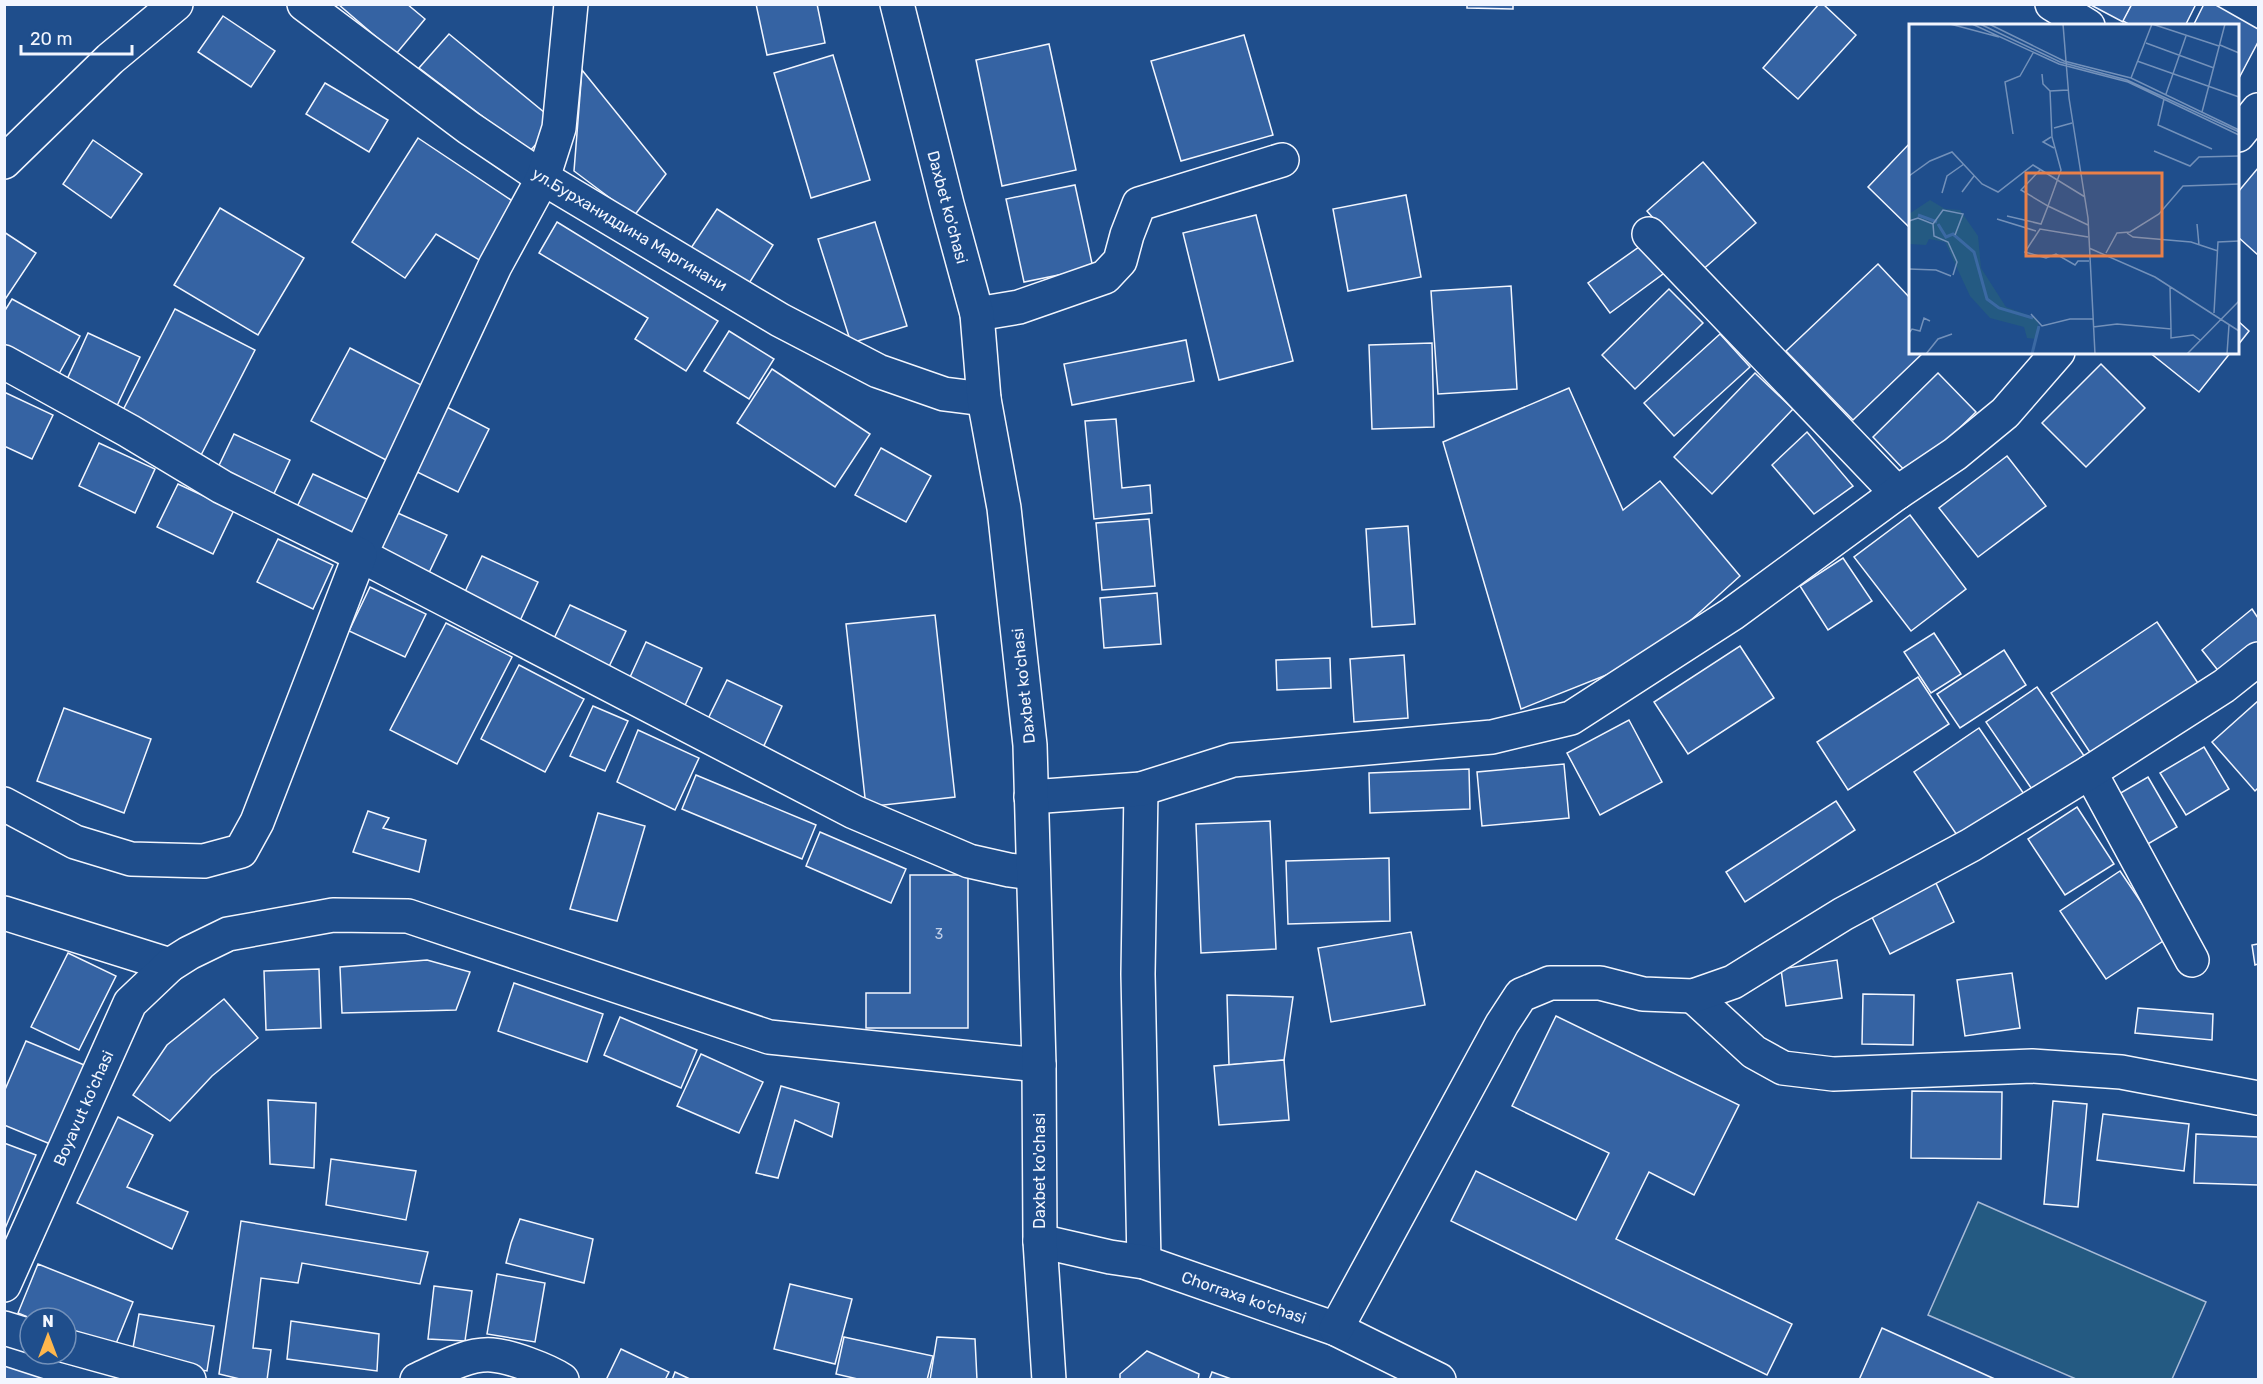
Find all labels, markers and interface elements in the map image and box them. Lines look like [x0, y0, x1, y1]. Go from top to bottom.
scale bar [21, 18, 132, 56]
inset map [1909, 24, 2239, 354]
text: 20 m [30, 28, 72, 50]
street label: Daxbet ko'chasi [923, 149, 972, 266]
street label: ул.Бурханиддина Маргинани [529, 164, 731, 295]
street label: Daxbet ko'chasi [1008, 627, 1039, 745]
house number: 3 [935, 926, 943, 943]
street label: Boyavut ko'chasi [49, 1047, 117, 1169]
street label: Daxbet ko'chasi [1030, 1113, 1049, 1229]
street label: Chorraxa ko'chasi [1179, 1267, 1309, 1328]
north arrow [18, 1306, 78, 1366]
text: N [42, 1312, 54, 1331]

